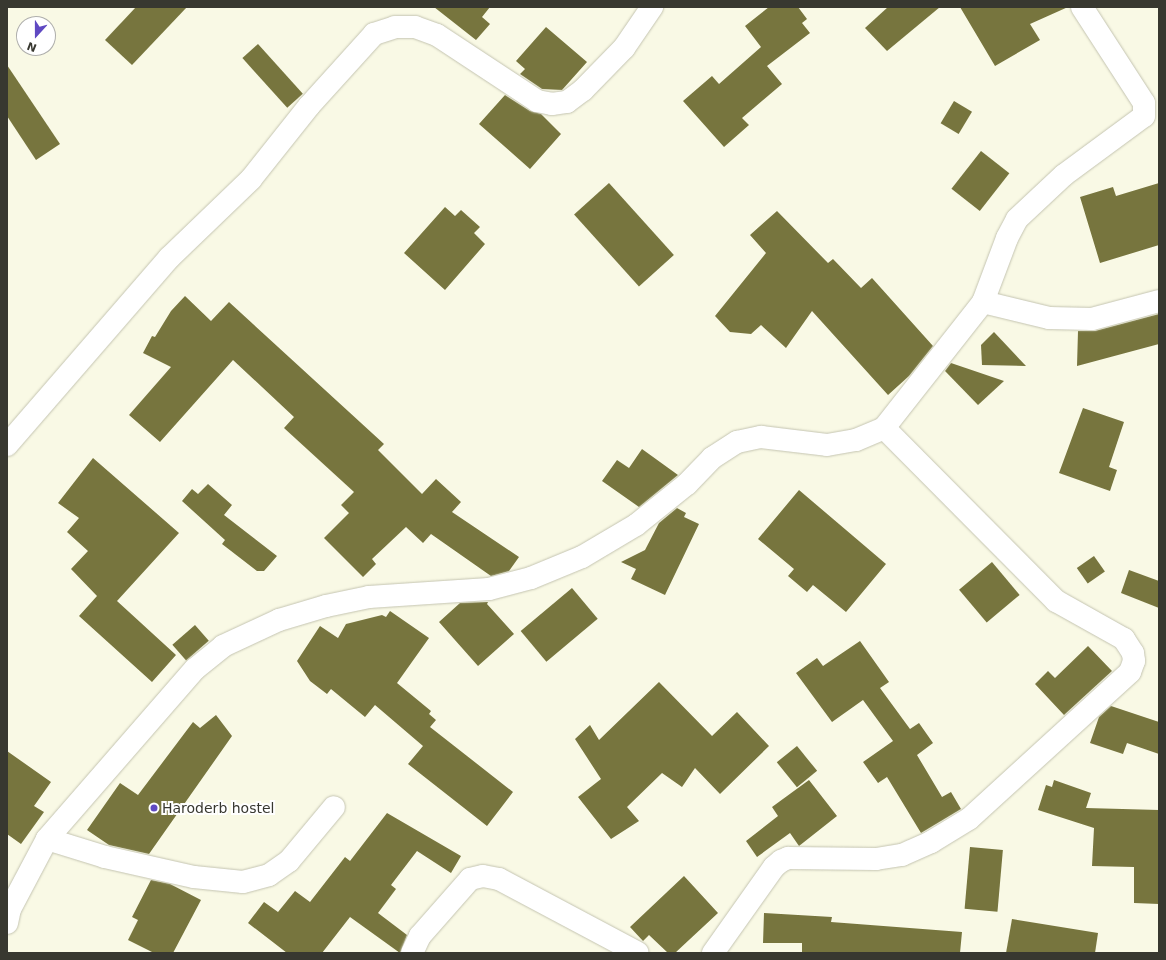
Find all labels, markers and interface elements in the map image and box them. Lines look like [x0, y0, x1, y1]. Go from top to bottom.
north arrow [16, 16, 56, 56]
text: N [25, 39, 39, 54]
place label: Haroderb hostel [162, 800, 274, 816]
marker: Haroderb hostel [149, 803, 159, 813]

